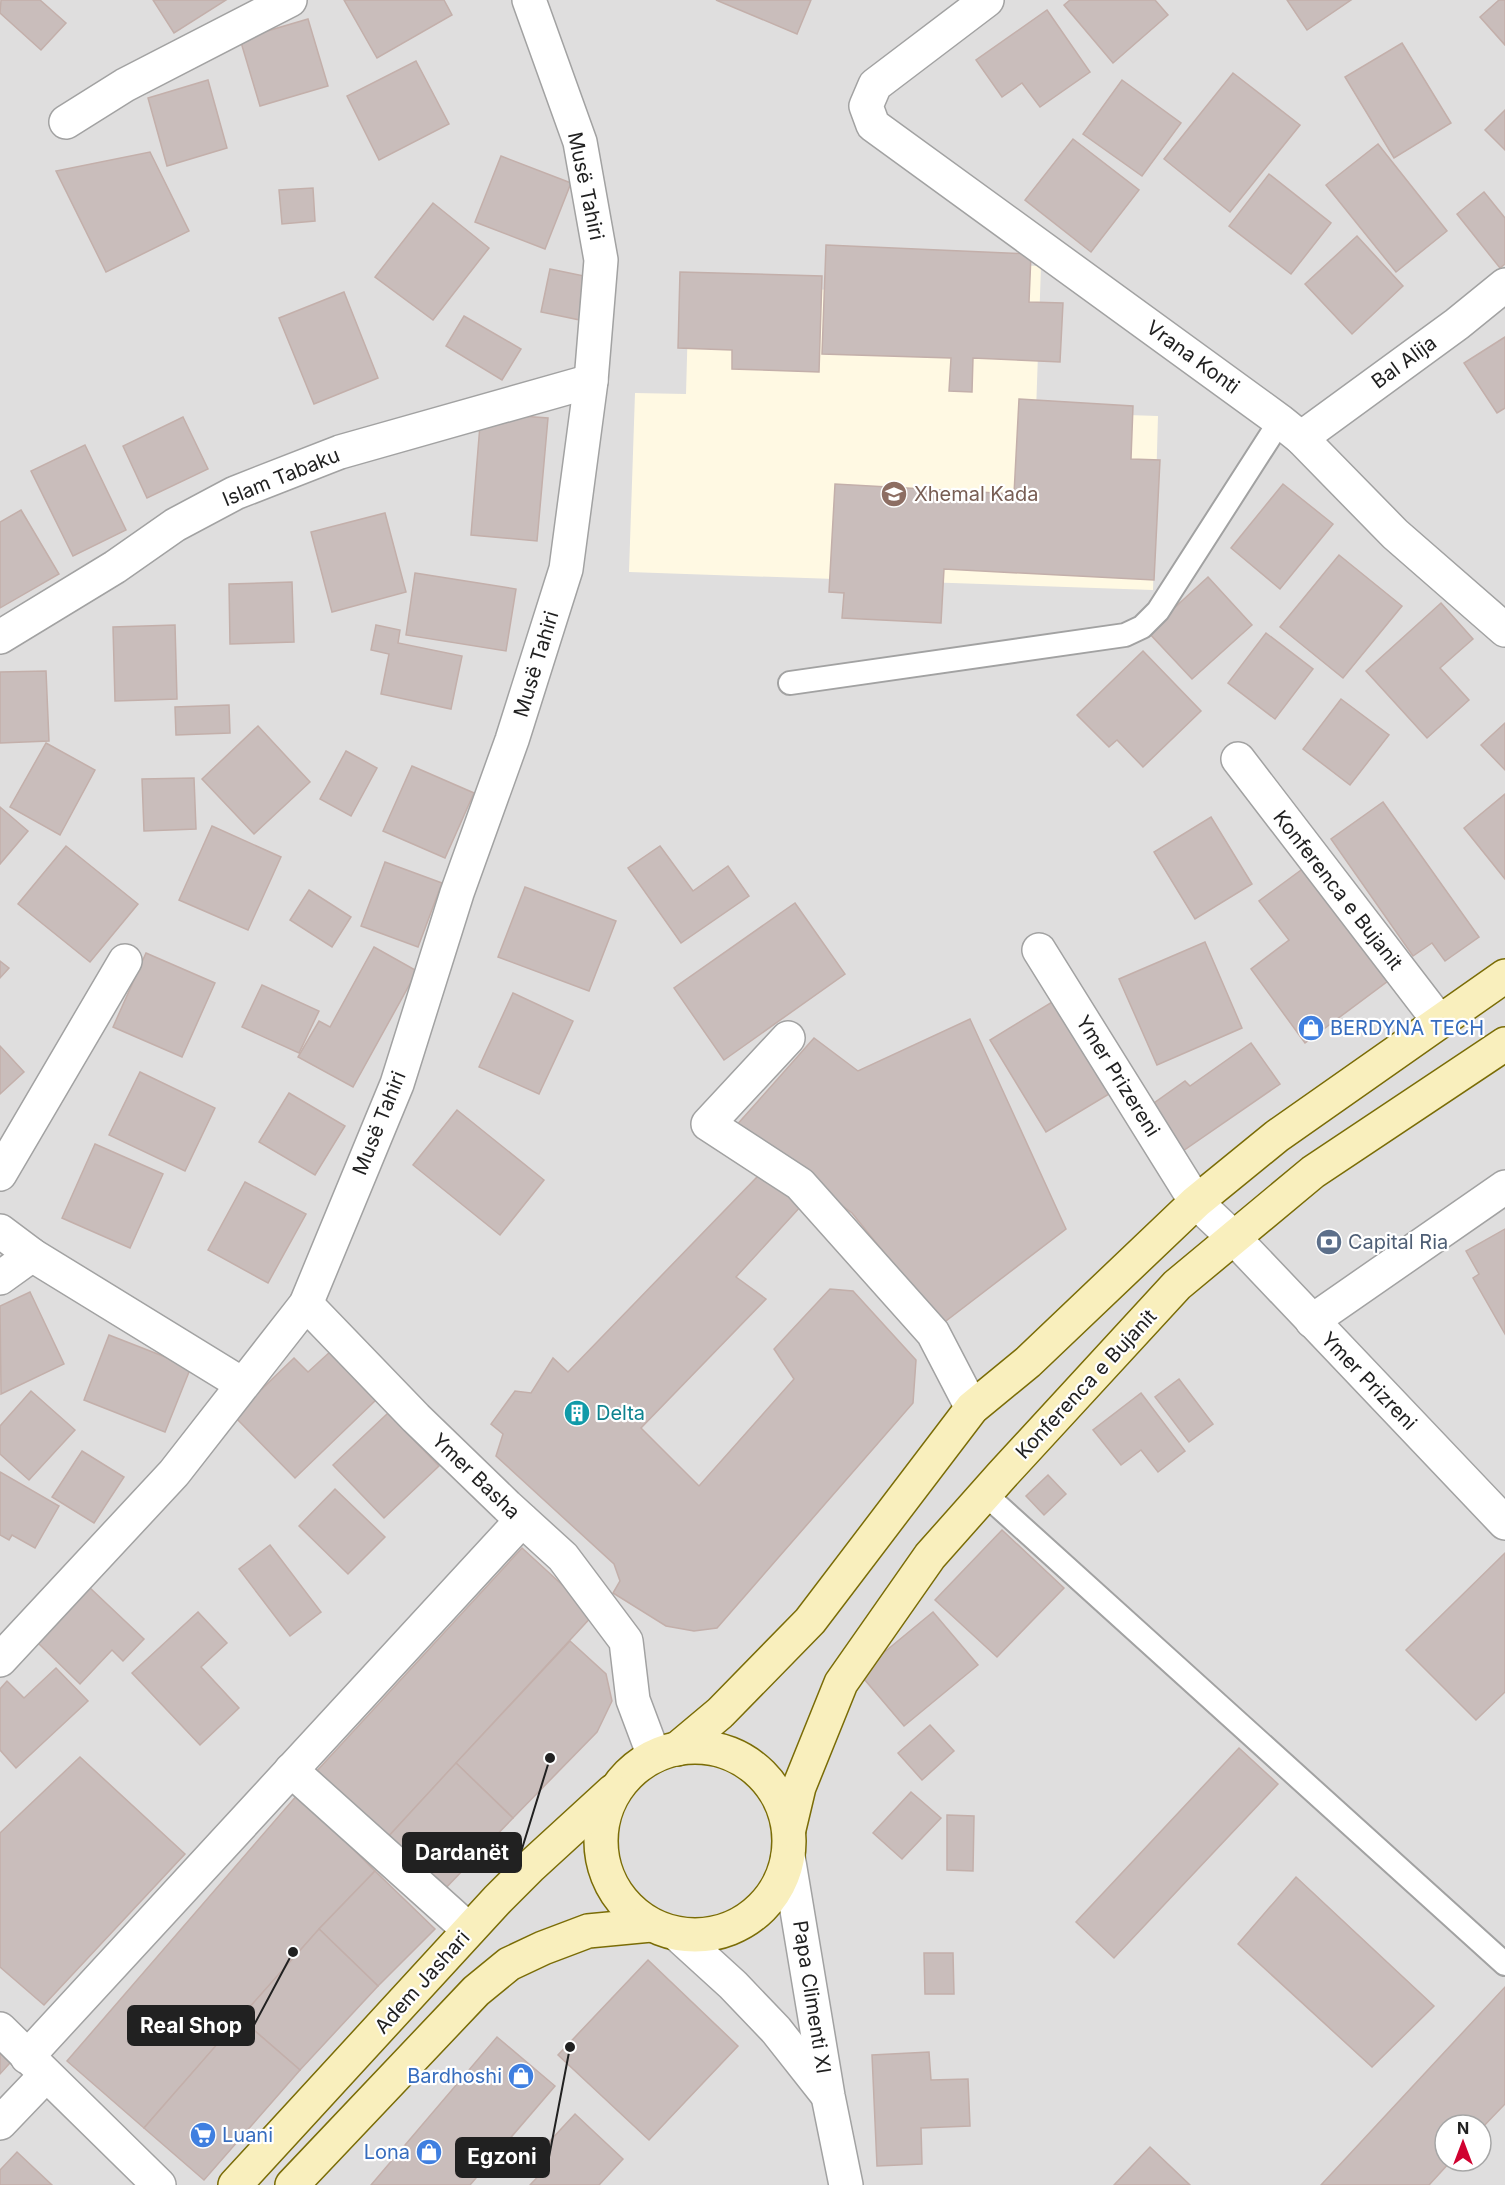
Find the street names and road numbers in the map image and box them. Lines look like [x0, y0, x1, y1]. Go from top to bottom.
street label: Musë Tahiri [563, 130, 609, 242]
street label: Vrana Konti [1142, 315, 1244, 399]
street label: Bal Alija [1367, 330, 1441, 394]
street label: Islam Tabaku [219, 443, 343, 511]
street label: Musë Tahiri [508, 608, 564, 720]
street label: Konferenca e Bujanit [1268, 806, 1408, 975]
street label: Ymer Prizereni [1071, 1011, 1165, 1141]
street label: Musë Tahiri [347, 1068, 411, 1178]
street label: Konferenca e Bujanit [1011, 1304, 1162, 1464]
street label: Ymer Prizreni [1316, 1327, 1422, 1435]
street label: Ymer Basha [427, 1428, 525, 1524]
street label: Papa Climenti XI [788, 1919, 836, 2075]
street label: Adem Jashari [370, 1926, 474, 2038]

